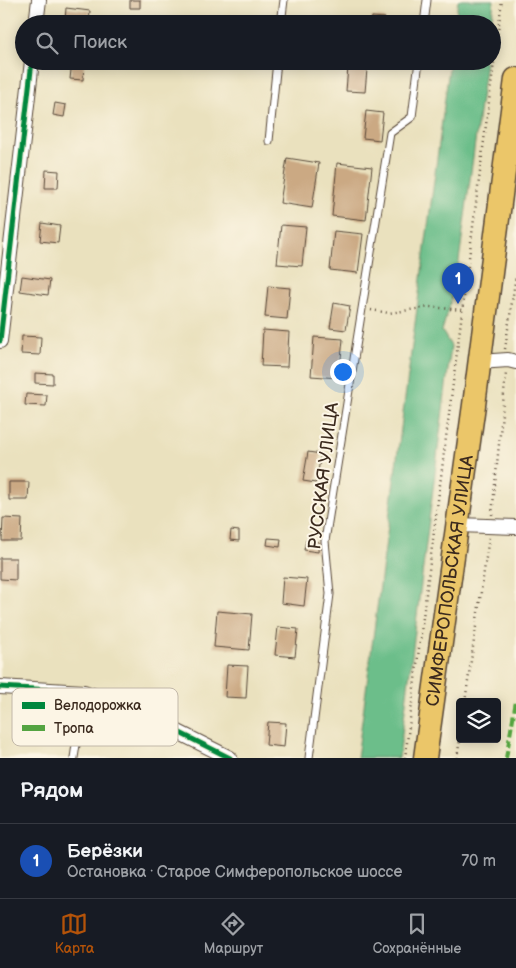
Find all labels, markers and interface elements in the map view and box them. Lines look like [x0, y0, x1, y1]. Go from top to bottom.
search box [15, 15, 501, 70]
icon: search [33, 29, 61, 57]
text: Поиск [73, 31, 127, 54]
pin: 1 [442, 263, 474, 304]
your location [330, 359, 356, 385]
street label: РУССКАЯ УЛИЦА [304, 401, 343, 551]
street label: СИМФЕРОПОЛЬСКАЯ УЛИЦА [422, 454, 478, 708]
legend [12, 688, 178, 746]
text: Велодорожка [54, 697, 142, 714]
map controls [456, 698, 501, 743]
button: layers [456, 698, 501, 743]
text: Тропа [54, 720, 94, 737]
text: Рядом [20, 778, 83, 803]
text: Берёзки [67, 840, 143, 863]
text: 1 [33, 852, 39, 871]
text: 70 m [461, 852, 496, 871]
text: Остановка · Старое Симферопольское шоссе [67, 863, 402, 882]
tab: Карта [55, 910, 94, 957]
tab: Маршрут [204, 910, 263, 957]
tab: Сохранённые [373, 910, 461, 957]

